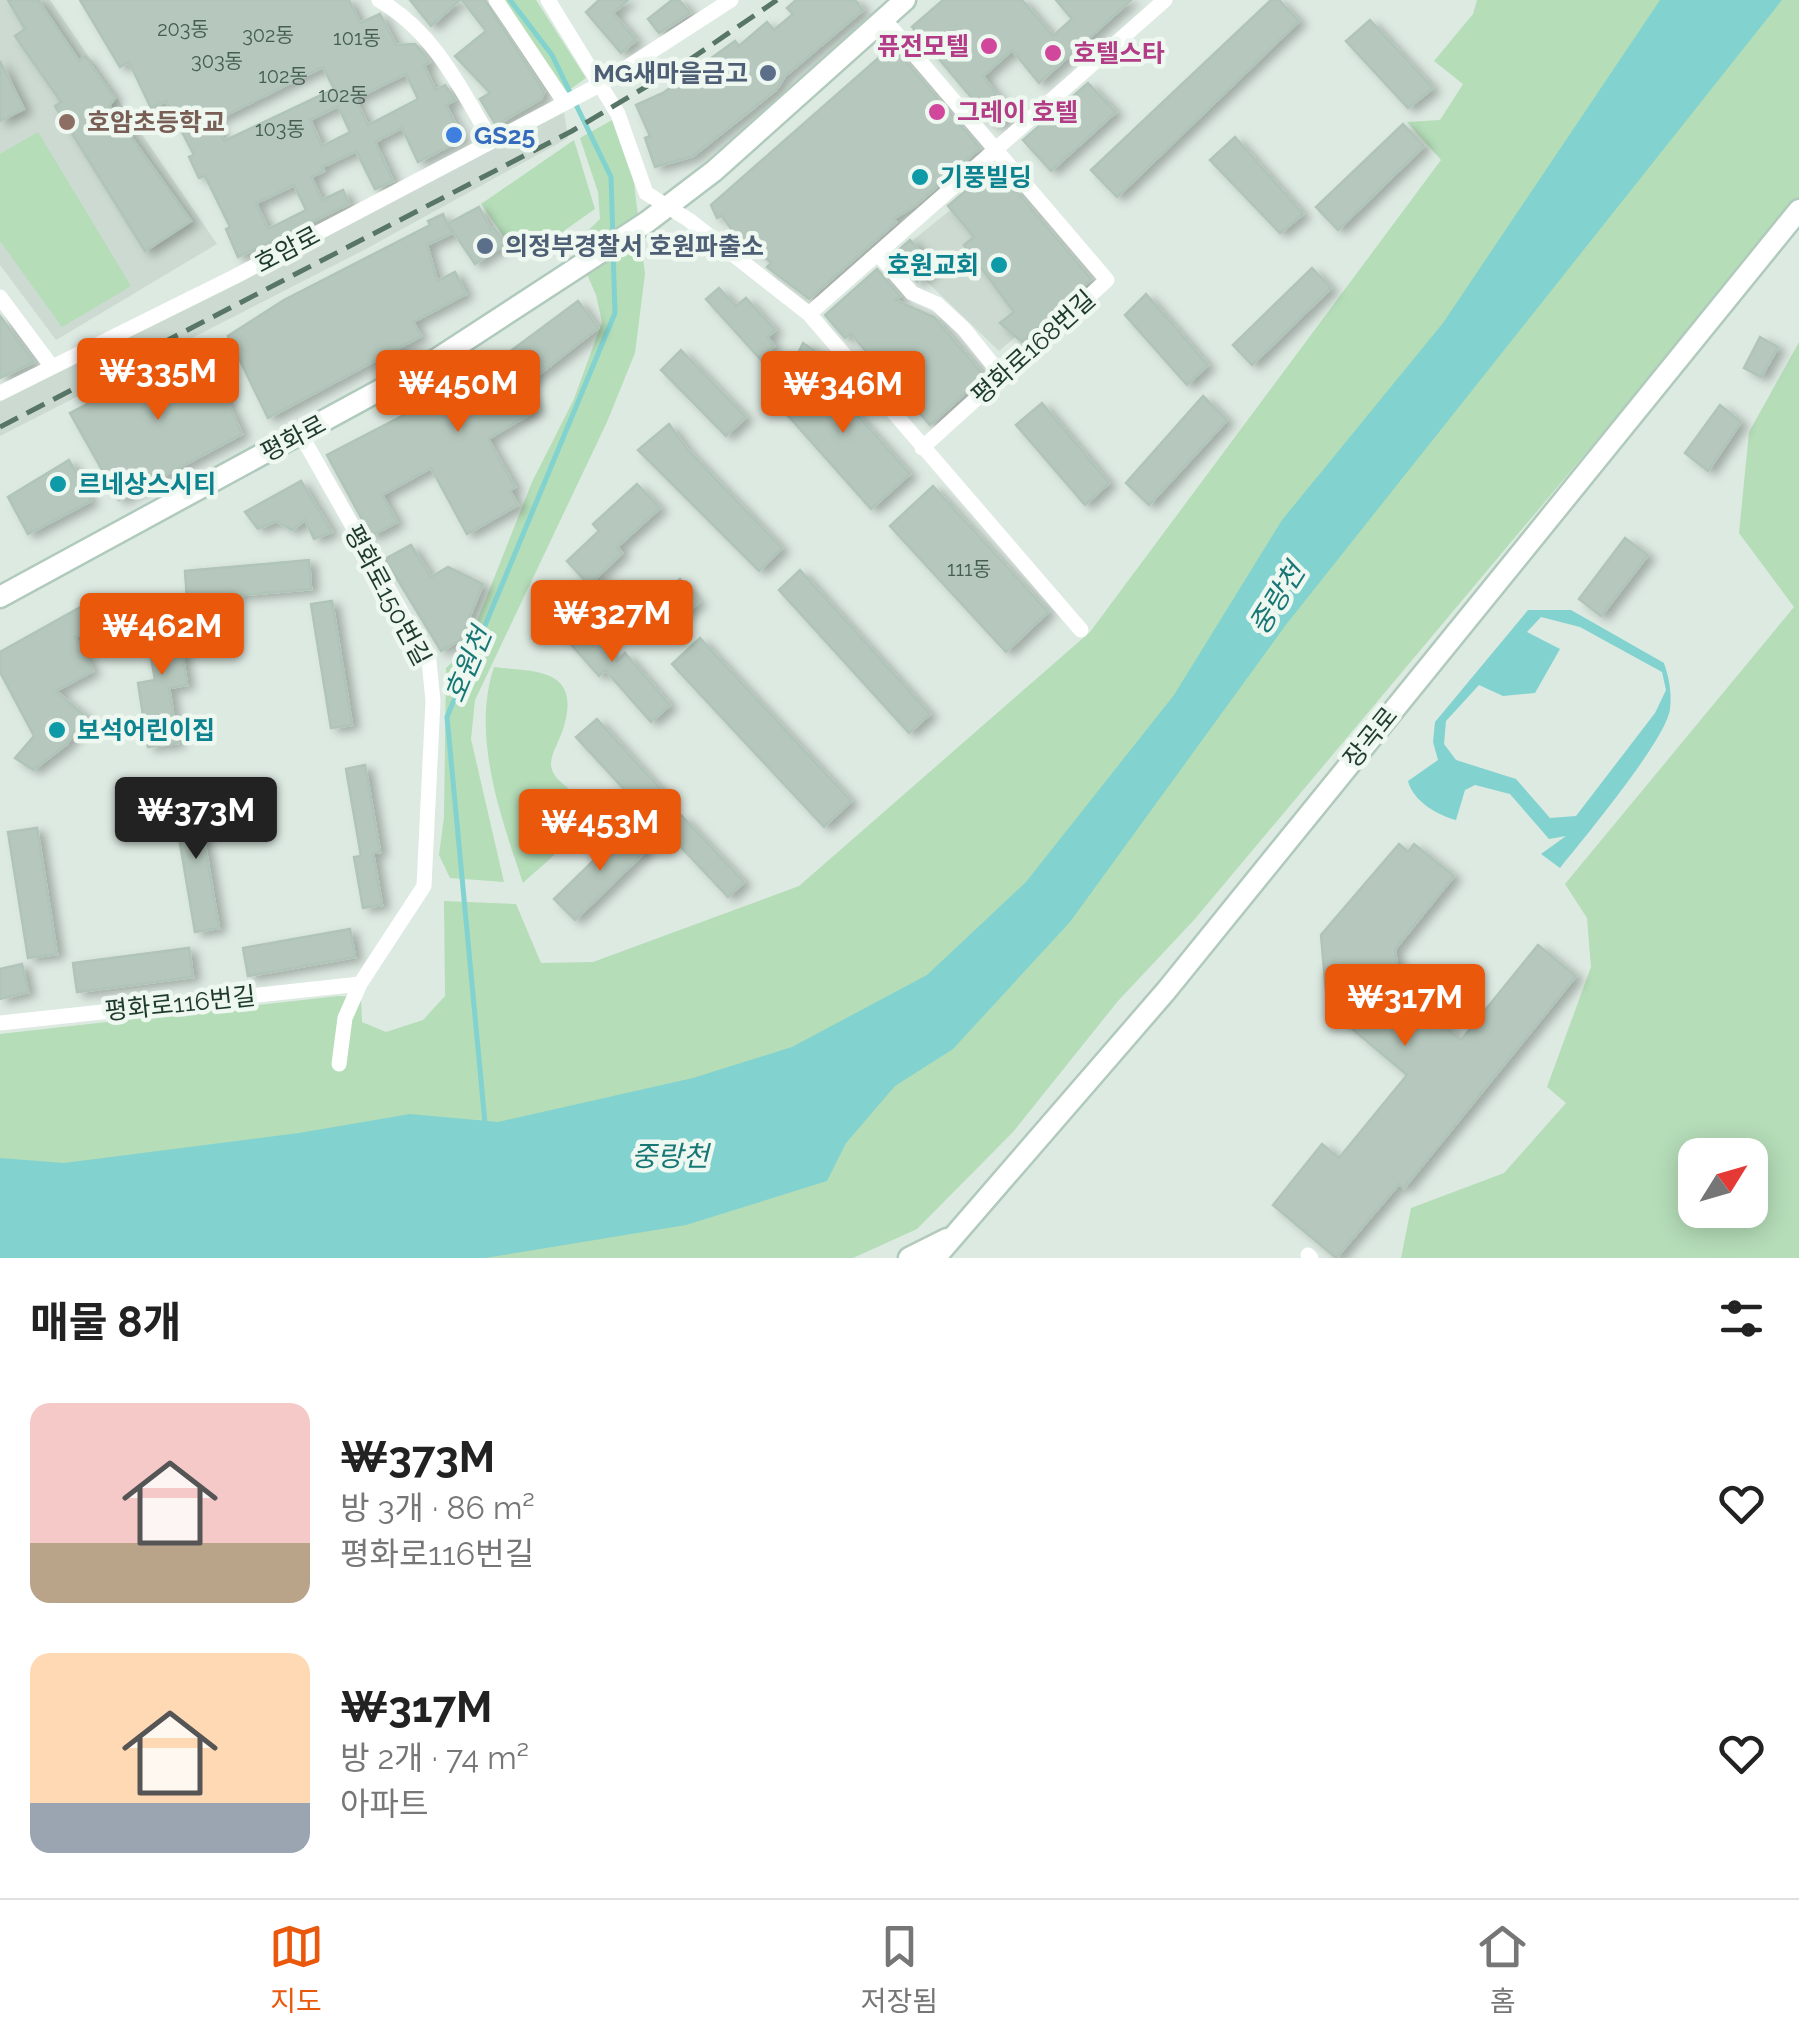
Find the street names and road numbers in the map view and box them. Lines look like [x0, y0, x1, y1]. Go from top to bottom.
street label: 호암로 [249, 220, 325, 278]
street label: 평화로168번길 [965, 284, 1101, 410]
street label: 평화로 [255, 409, 331, 467]
street label: 평화로150번길 [338, 520, 438, 670]
street label: 장곡로 [1337, 701, 1403, 773]
street label: 평화로116번길 [103, 980, 257, 1026]

